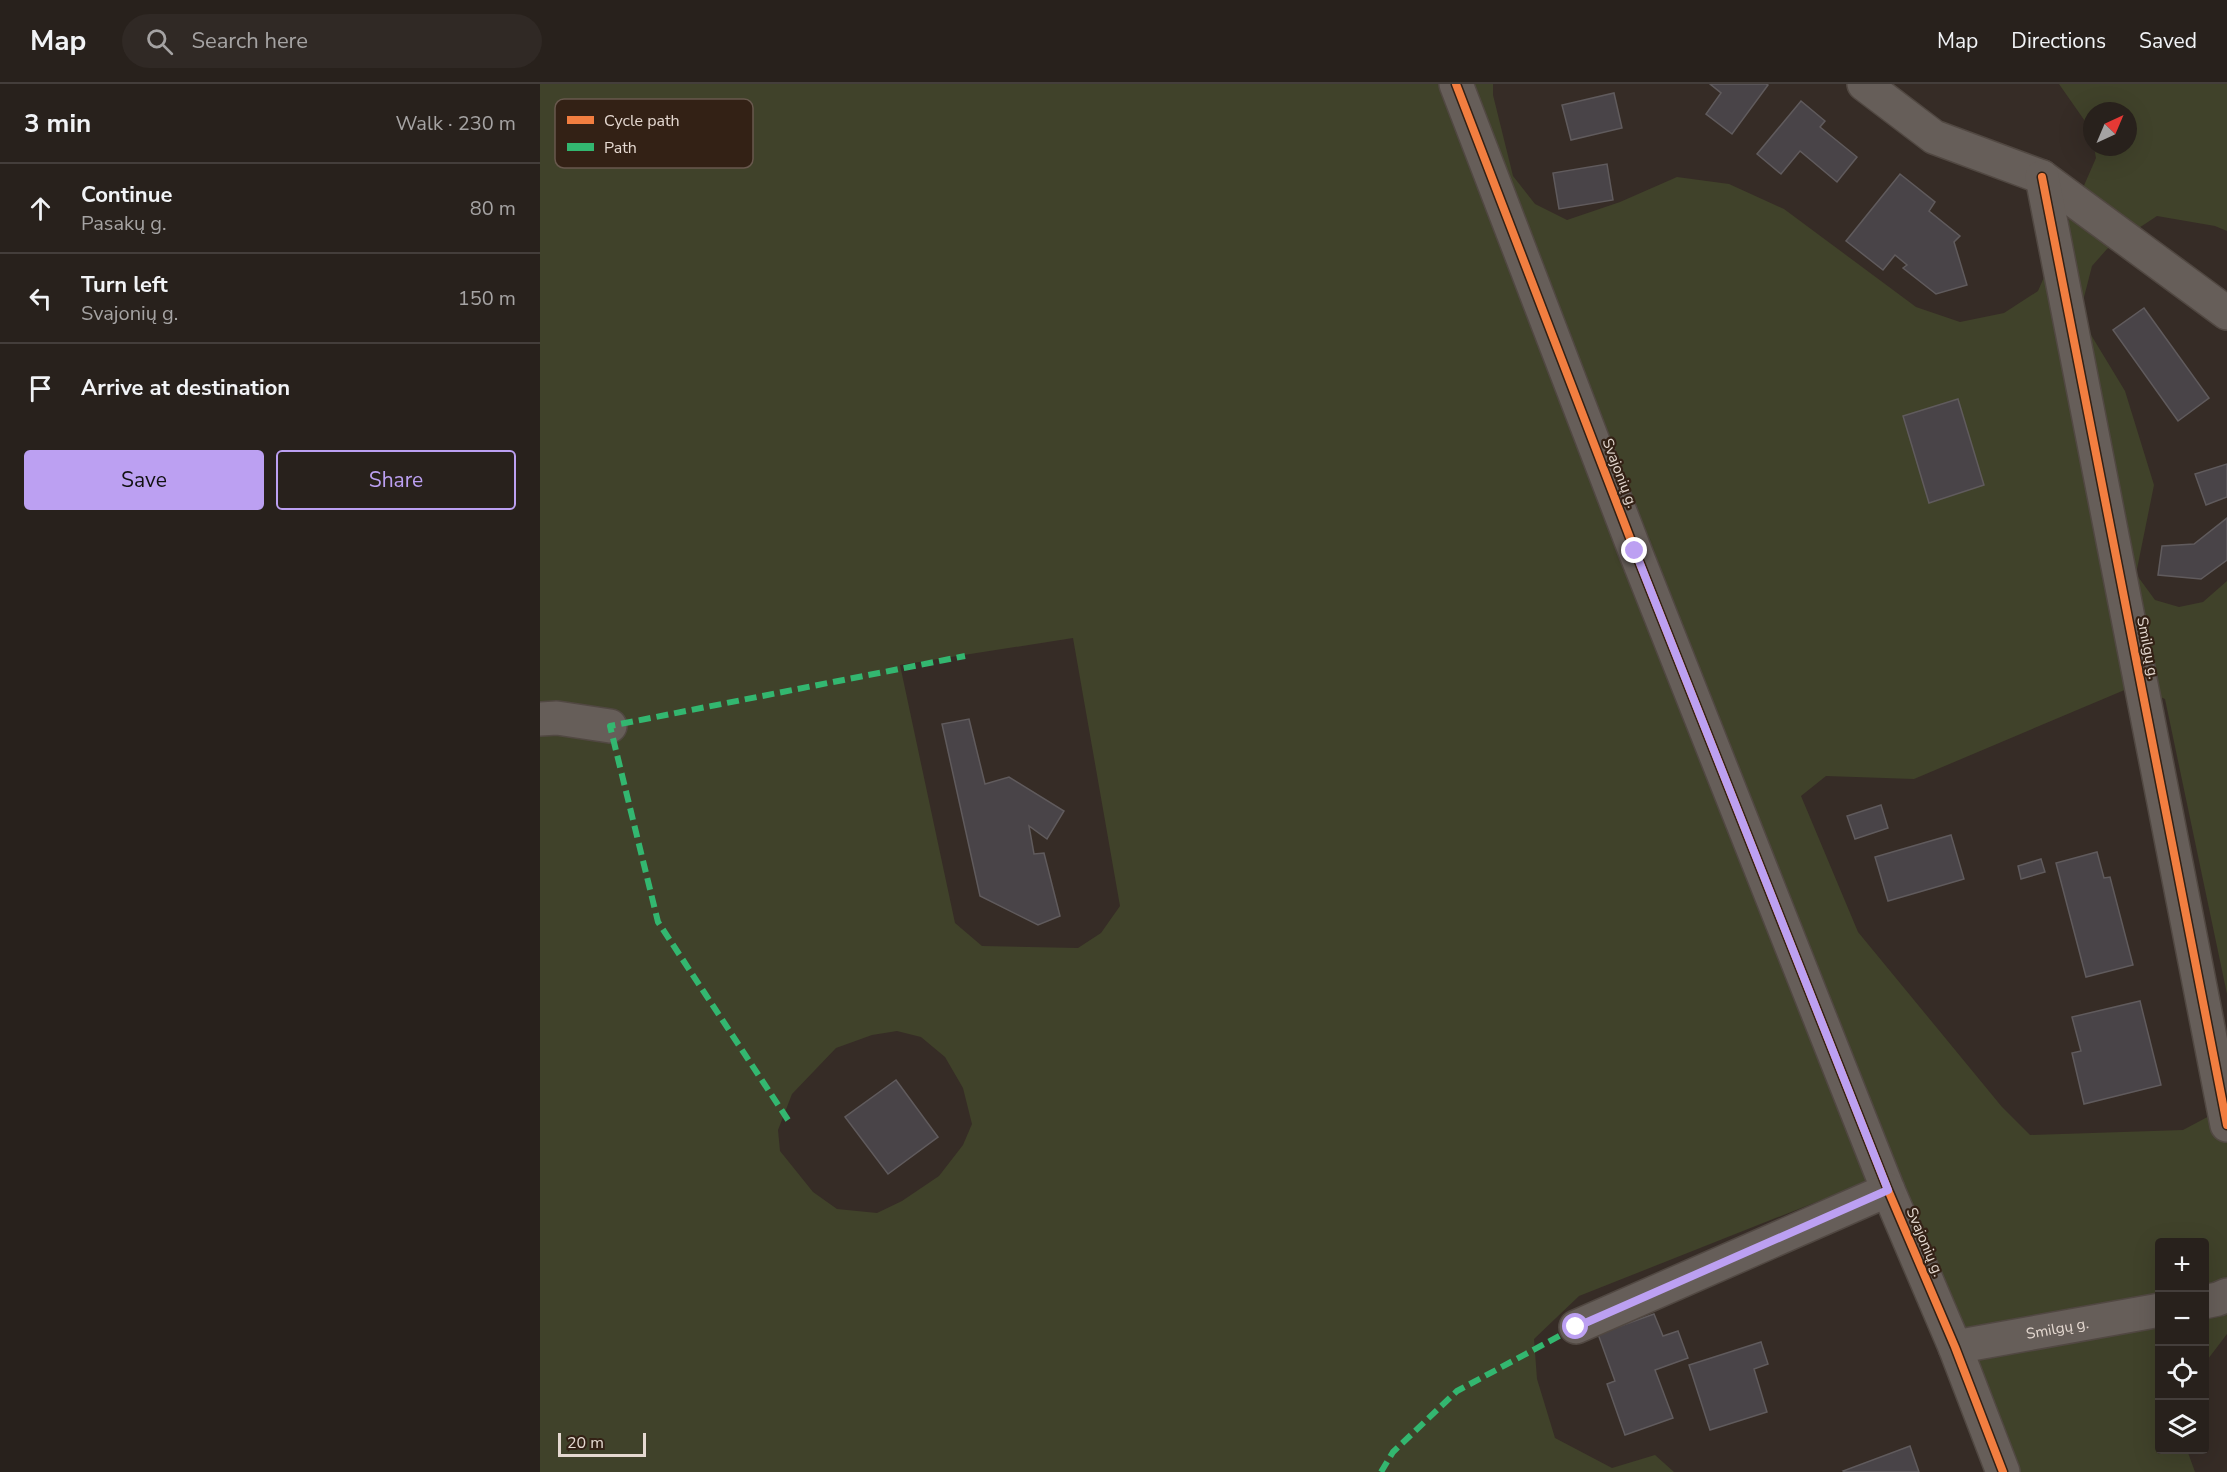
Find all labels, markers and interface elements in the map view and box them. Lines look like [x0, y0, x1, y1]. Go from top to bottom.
search box [122, 14, 542, 68]
text: Map [30, 22, 86, 60]
icon: search [143, 25, 176, 58]
text: Search here [191, 26, 308, 56]
text: Map [1937, 27, 1978, 55]
text: Directions [2011, 27, 2106, 55]
text: Saved [2139, 27, 2197, 55]
legend [555, 99, 753, 168]
north arrow [2083, 102, 2137, 156]
text: 3 min [24, 106, 91, 141]
text: Walk · 230 m [396, 110, 516, 137]
text: Cycle path [604, 110, 680, 132]
text: Path [604, 137, 637, 159]
text: Continue [81, 180, 172, 210]
icon: ahead [24, 192, 57, 225]
text: 80 m [470, 195, 516, 222]
text: Pasakų g. [81, 210, 167, 237]
text: Turn left [81, 270, 168, 300]
icon: left [24, 282, 57, 315]
text: 150 m [458, 285, 516, 312]
text: Svajonių g. [81, 300, 178, 327]
icon: arrive [24, 372, 57, 405]
text: Arrive at destination [81, 373, 290, 403]
street label: Svajonių g. [1598, 435, 1642, 511]
button: Save [24, 450, 264, 510]
button: Share [276, 450, 516, 510]
route end [1621, 537, 1647, 563]
street label: Smilgų g. [2132, 615, 2164, 681]
street label: Svajonių g. [1902, 1204, 1948, 1280]
map controls [2155, 1238, 2209, 1454]
button: + [2155, 1238, 2209, 1292]
button: − [2155, 1292, 2209, 1346]
route start [1562, 1313, 1588, 1339]
street label: Smilgų g. [2024, 1313, 2090, 1344]
button: locate [2155, 1346, 2209, 1400]
button: layers [2155, 1400, 2209, 1454]
scale bar [558, 1430, 646, 1458]
text: 20 m [567, 1432, 604, 1454]

